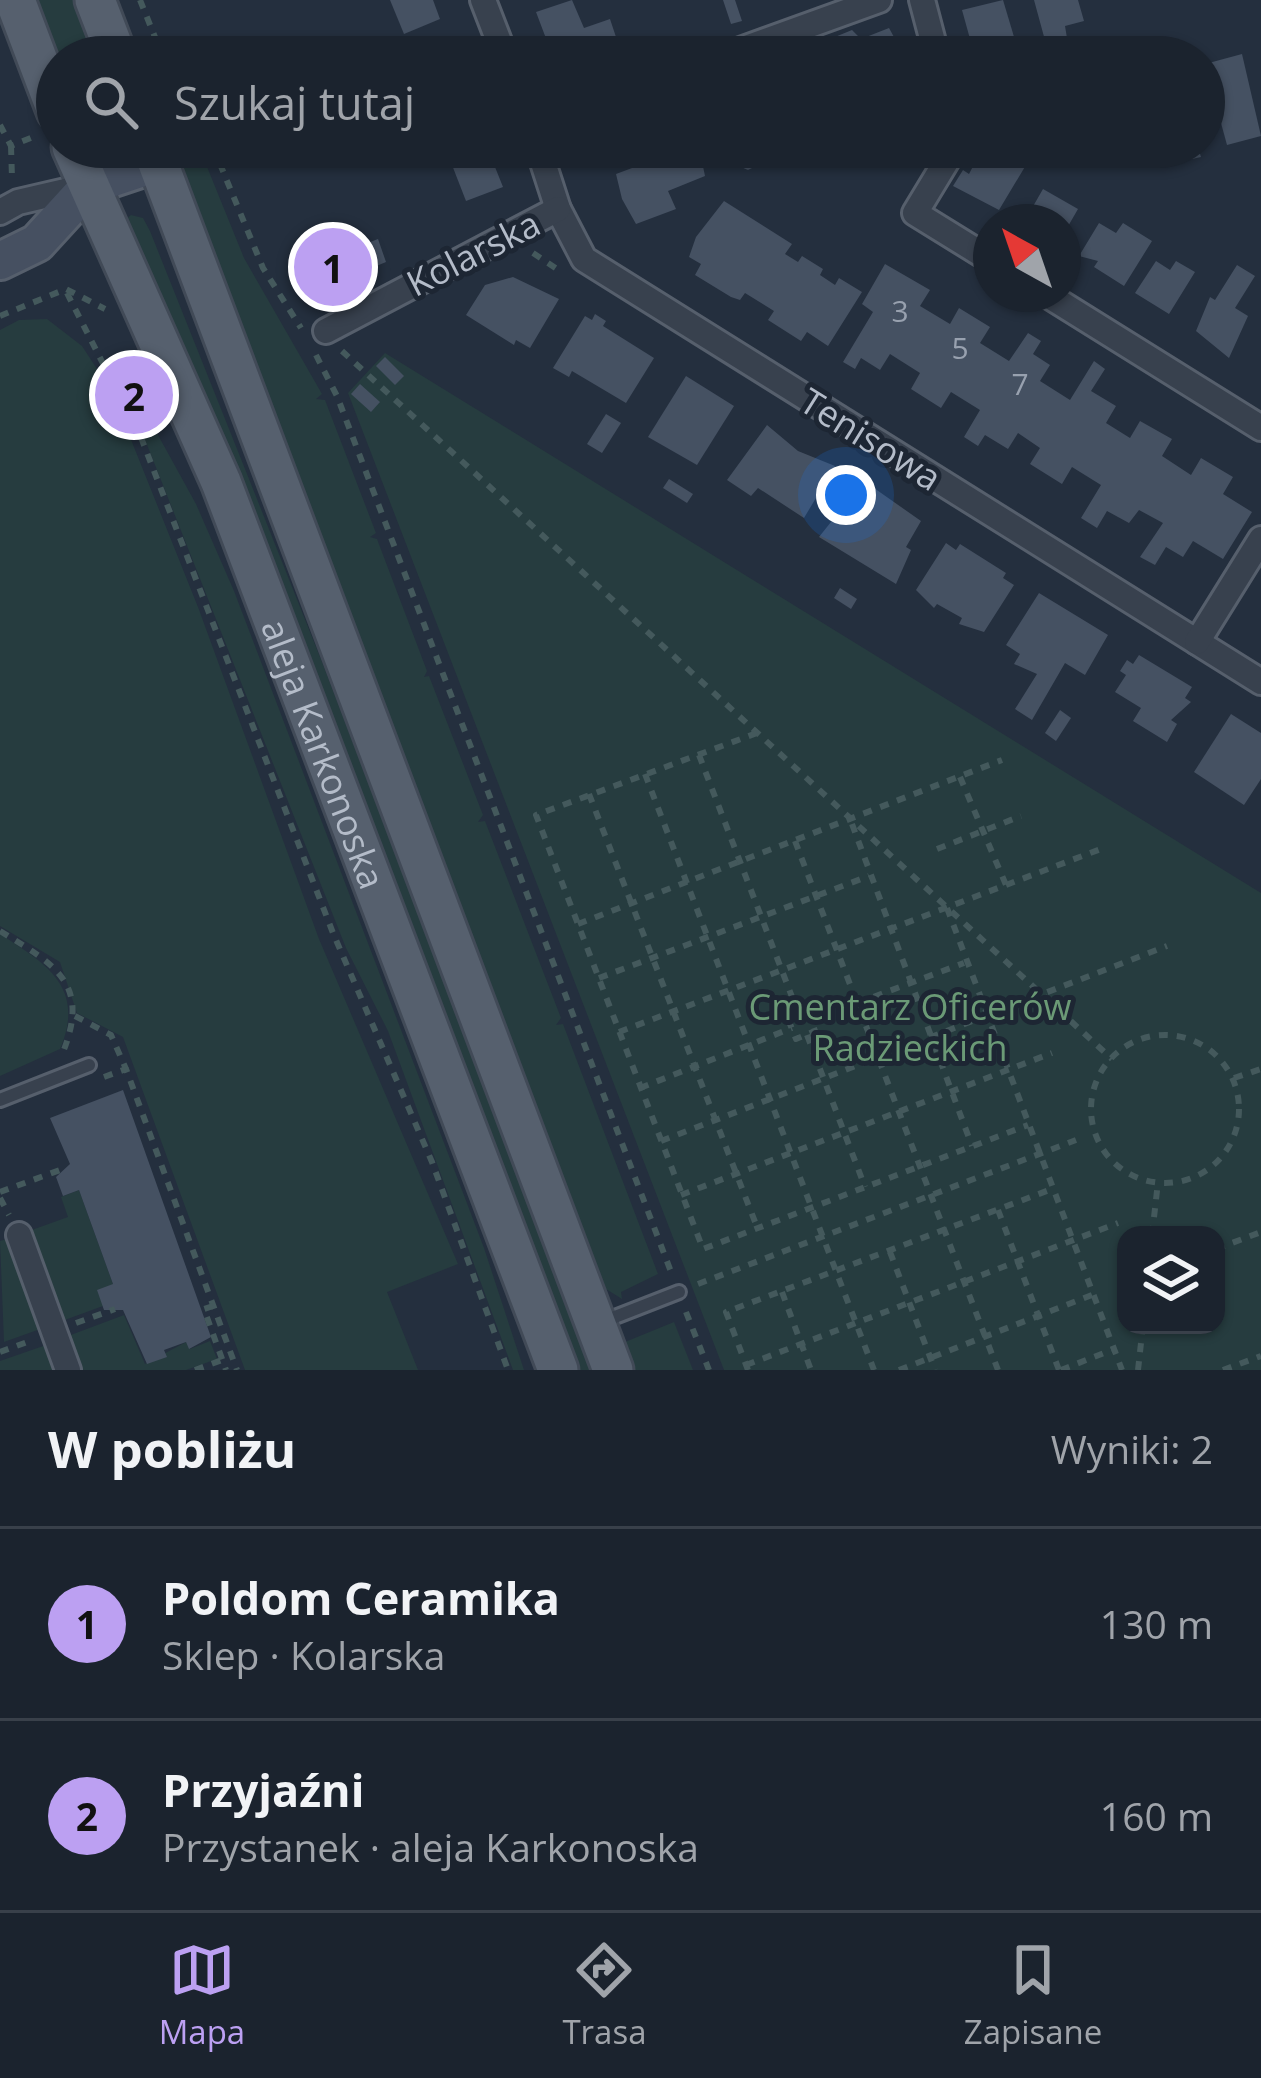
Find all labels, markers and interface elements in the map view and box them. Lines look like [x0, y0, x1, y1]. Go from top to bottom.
search box [36, 36, 1225, 168]
icon: search [78, 69, 144, 135]
text: Szukaj tutaj [174, 72, 415, 133]
street label: Kolarska [398, 199, 548, 307]
north arrow [973, 204, 1081, 312]
pin: 1 [294, 222, 372, 312]
house number: 3 [891, 290, 909, 331]
house number: 5 [951, 327, 969, 368]
pin: 2 [95, 350, 173, 440]
house number: 7 [1011, 363, 1029, 404]
street label: Tenisowa [791, 376, 951, 502]
your location [816, 465, 876, 525]
street label: aleja Karkonoska [251, 612, 397, 895]
park label: Cmentarz Oficerów Radzieckich [749, 982, 1072, 1072]
map controls [1117, 1226, 1225, 1334]
button: layers [1117, 1226, 1225, 1334]
text: W pobliżu [48, 1413, 296, 1483]
text: Wyniki: 2 [1051, 1422, 1213, 1475]
text: Poldom Ceramika [162, 1567, 560, 1628]
text: 1 [76, 1597, 98, 1650]
text: 130 m [1100, 1597, 1213, 1650]
text: Sklep · Kolarska [162, 1628, 446, 1681]
text: Przyjaźni [162, 1759, 364, 1820]
text: 2 [76, 1789, 98, 1842]
text: 160 m [1100, 1789, 1213, 1842]
text: Przystanek · aleja Karkonoska [162, 1820, 699, 1873]
tab: Mapa [159, 1937, 245, 2054]
tab: Trasa [562, 1937, 647, 2054]
tab: Zapisane [964, 1937, 1102, 2054]

